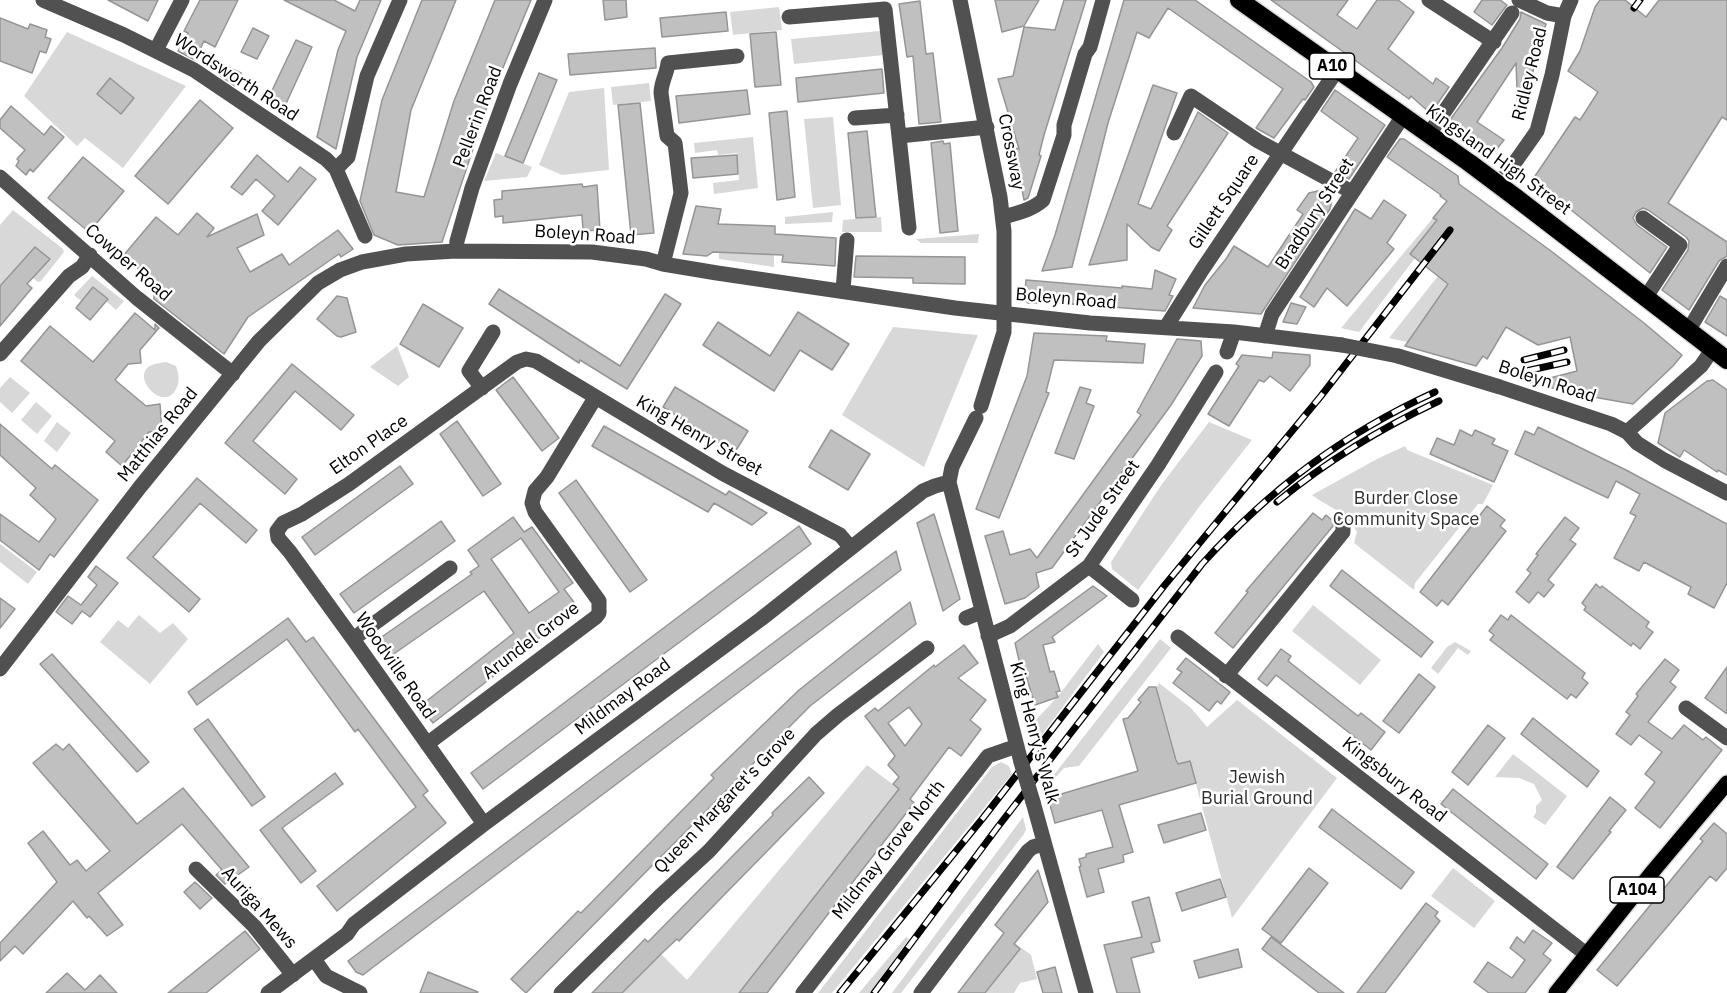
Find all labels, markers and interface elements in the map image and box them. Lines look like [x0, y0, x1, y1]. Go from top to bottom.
street label: Ridley Road [1508, 25, 1552, 123]
street label: Wordsworth Road [170, 30, 302, 126]
road number: A10 [1310, 53, 1354, 79]
street label: Pellerin Road [449, 63, 507, 171]
street label: Kingsland High Street [1421, 100, 1575, 220]
street label: Crossway [993, 112, 1029, 192]
street label: Gillett Square [1184, 150, 1264, 254]
street label: Bradbury Street [1271, 154, 1359, 274]
street label: Cowper Road [80, 220, 176, 306]
street label: Boleyn Road [534, 221, 636, 249]
street label: Boleyn Road [1015, 284, 1117, 314]
street label: Boleyn Road [1495, 356, 1599, 408]
street label: Matthias Road [113, 383, 203, 487]
street label: King Henry Street [632, 391, 766, 481]
street label: Elton Place [326, 410, 412, 480]
street label: St Jude Street [1061, 456, 1145, 562]
park label: Burder Close Community Space [1333, 488, 1479, 530]
street label: Arundel Grove [478, 598, 584, 684]
street label: Woodville Road [350, 609, 440, 723]
street label: Mildmay Road [571, 654, 675, 740]
street label: King Henry's Walk [1005, 660, 1063, 806]
street label: Queen Margaret's Grove [650, 724, 800, 878]
street label: Kingsbury Road [1338, 733, 1450, 827]
park label: Jewish Burial Ground [1201, 767, 1313, 810]
street label: Mildmay Grove North [828, 776, 950, 924]
street label: Auriga Mews [216, 862, 302, 954]
road number: A104 [1610, 877, 1664, 903]

